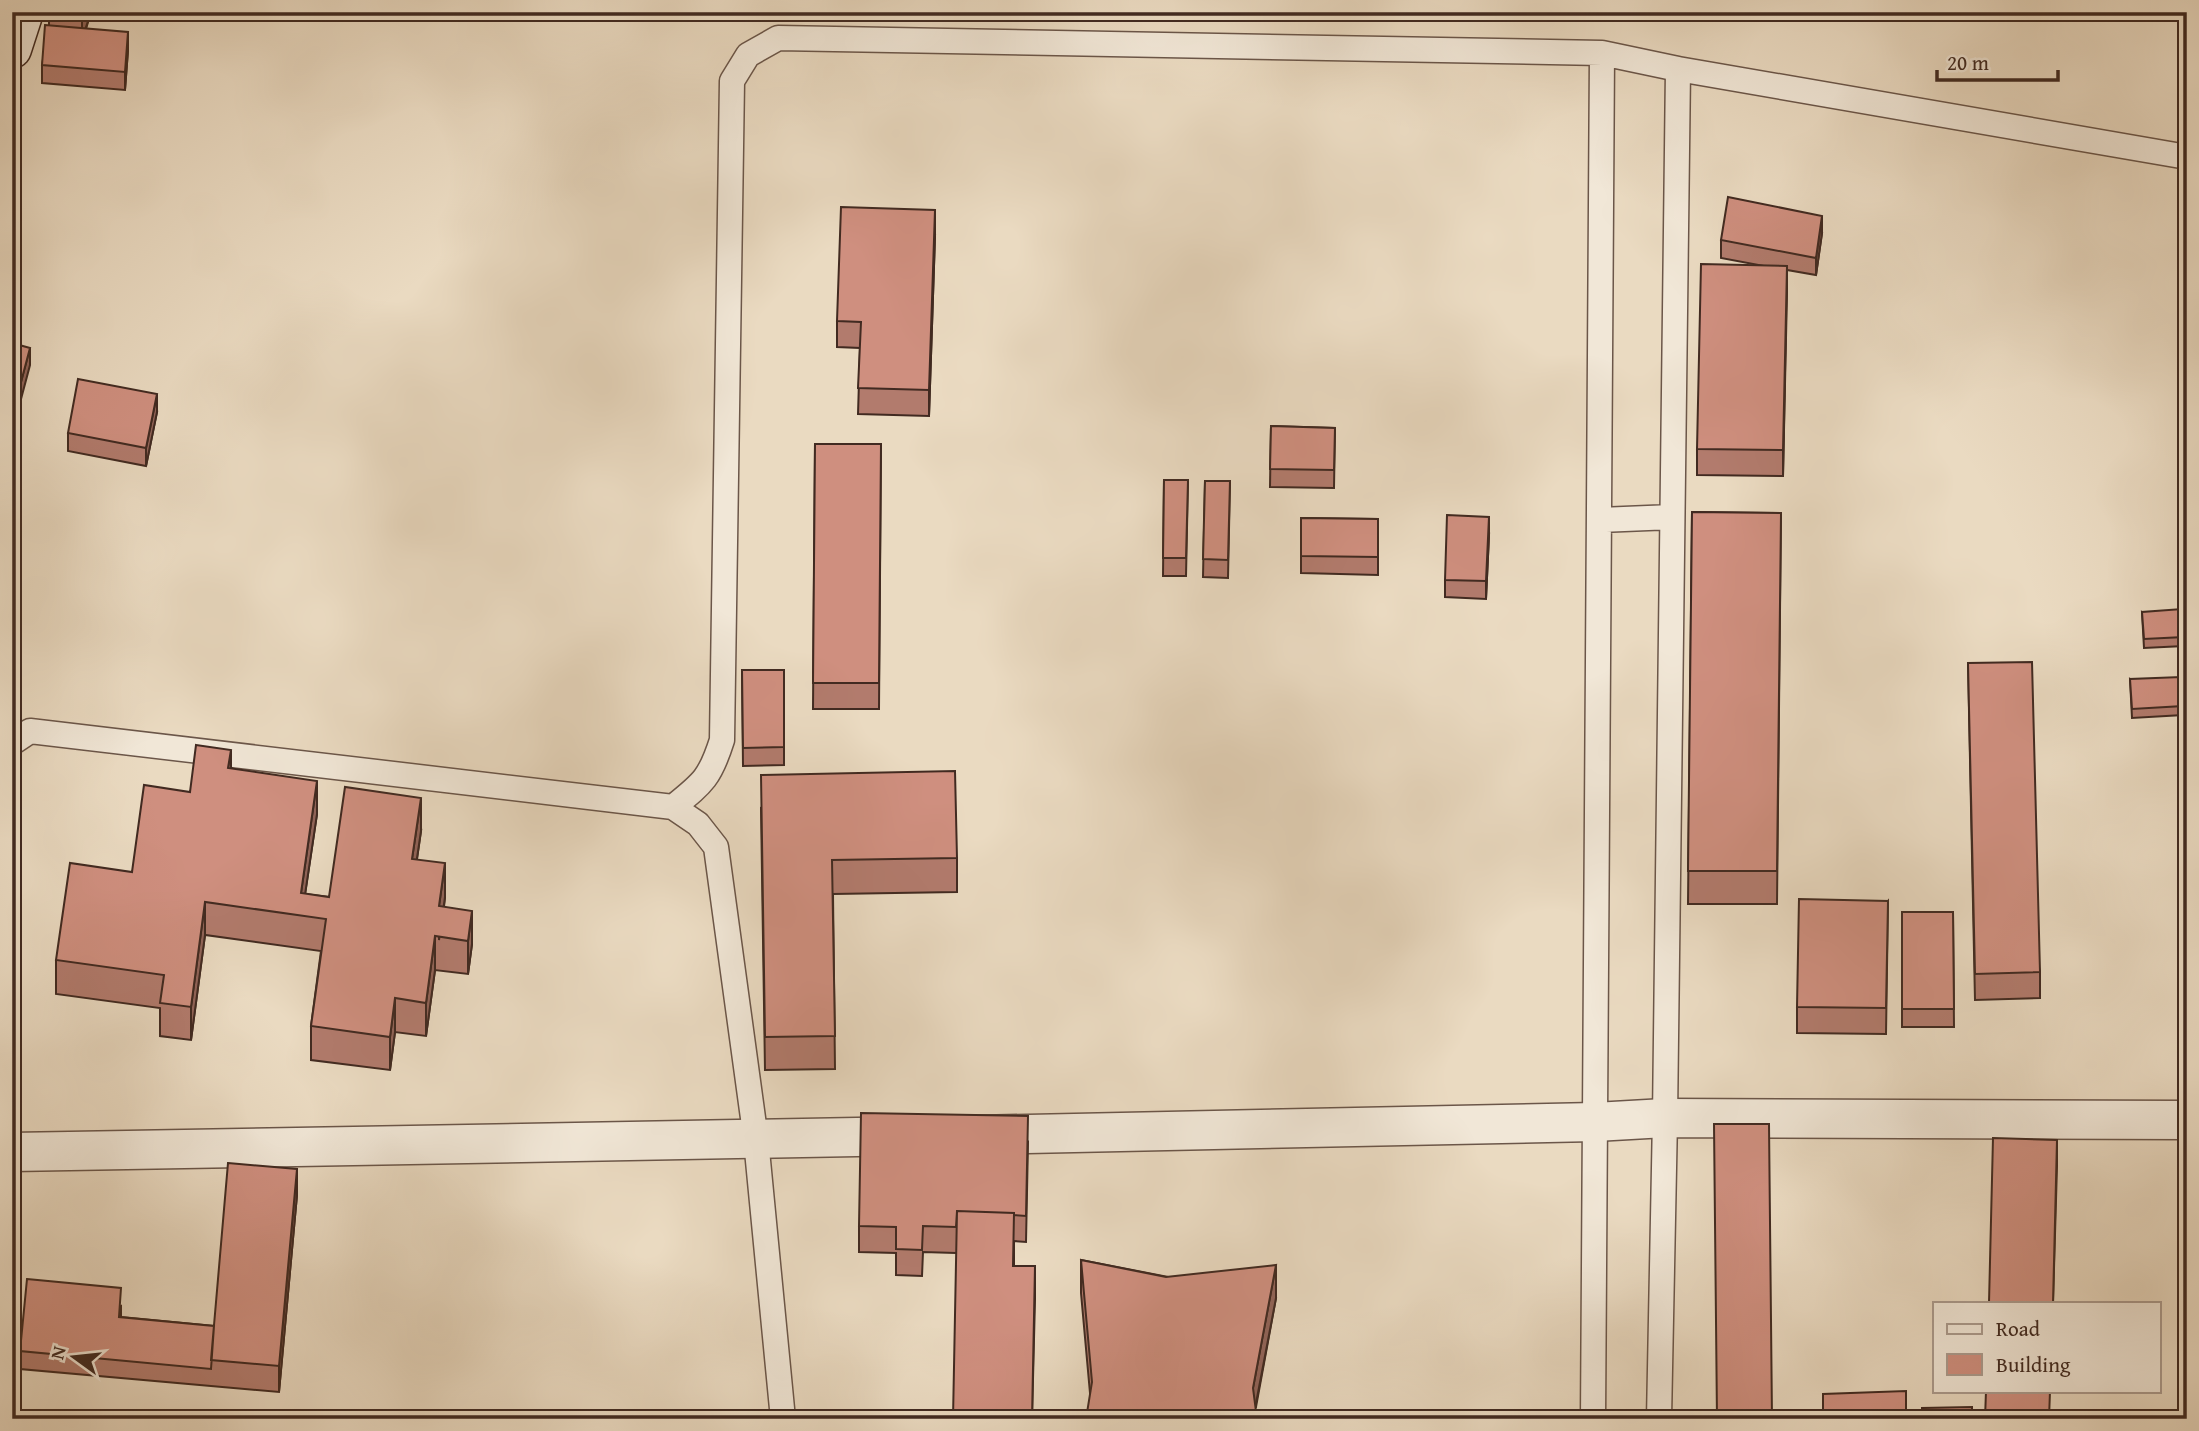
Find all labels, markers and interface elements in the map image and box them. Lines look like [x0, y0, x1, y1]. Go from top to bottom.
scale bar [1937, 38, 2057, 82]
text: 20 m [1947, 47, 1989, 78]
legend [1933, 1302, 2160, 1392]
text: Road [1996, 1313, 2041, 1344]
north arrow [38, 1322, 108, 1392]
text: N [42, 1343, 73, 1362]
text: Building [1996, 1349, 2071, 1380]

